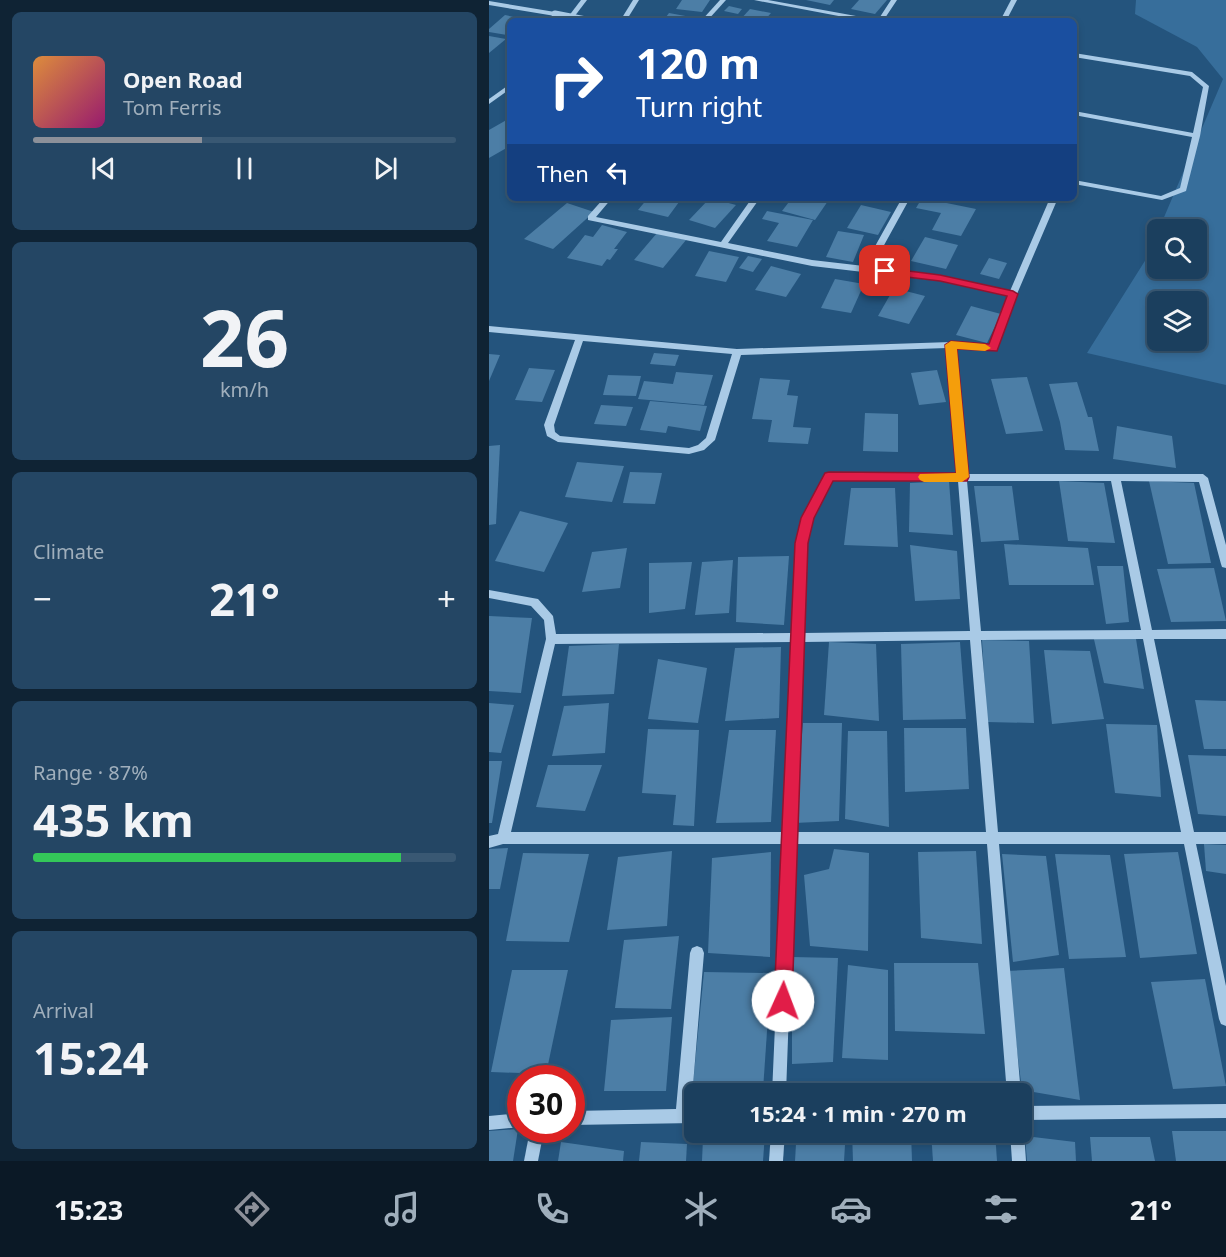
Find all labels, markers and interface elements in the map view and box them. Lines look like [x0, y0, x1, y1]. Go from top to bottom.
text: 120 m [636, 34, 760, 91]
icon: right [537, 42, 615, 120]
text: Open Road [123, 64, 243, 94]
text: Turn right [636, 88, 762, 125]
text: Tom Ferris [123, 94, 222, 121]
icon: previous [87, 152, 120, 185]
icon: pause [228, 152, 261, 185]
icon: next [369, 152, 402, 185]
icon: left [601, 156, 634, 189]
text: Then [537, 158, 589, 188]
map controls [1147, 219, 1207, 351]
button: search [1147, 219, 1207, 279]
pin [859, 245, 910, 296]
icon: arrive [868, 254, 901, 287]
text: 26 [200, 284, 289, 390]
button: layers [1147, 291, 1207, 351]
text: km/h [220, 376, 269, 403]
text: Climate [33, 538, 104, 565]
text: 21° [209, 568, 280, 629]
text: − [33, 576, 52, 621]
text: + [437, 576, 456, 621]
text: Range · 87% [33, 759, 148, 786]
text: 435 km [33, 789, 194, 850]
position arrow [751, 969, 815, 1033]
text: Arrival [33, 997, 94, 1024]
text: 15:24 [33, 1027, 149, 1088]
speed limit sign: 30 [507, 1065, 585, 1143]
text: 15:24 · 1 min · 270 m [749, 1098, 967, 1128]
icon: directions [231, 1188, 273, 1230]
icon: music [381, 1188, 423, 1230]
icon: phone [531, 1188, 573, 1230]
icon: climate [680, 1188, 722, 1230]
icon: car [830, 1188, 872, 1230]
icon: filters [980, 1188, 1022, 1230]
text: 15:23 [54, 1191, 123, 1228]
text: 21° [1130, 1191, 1172, 1228]

